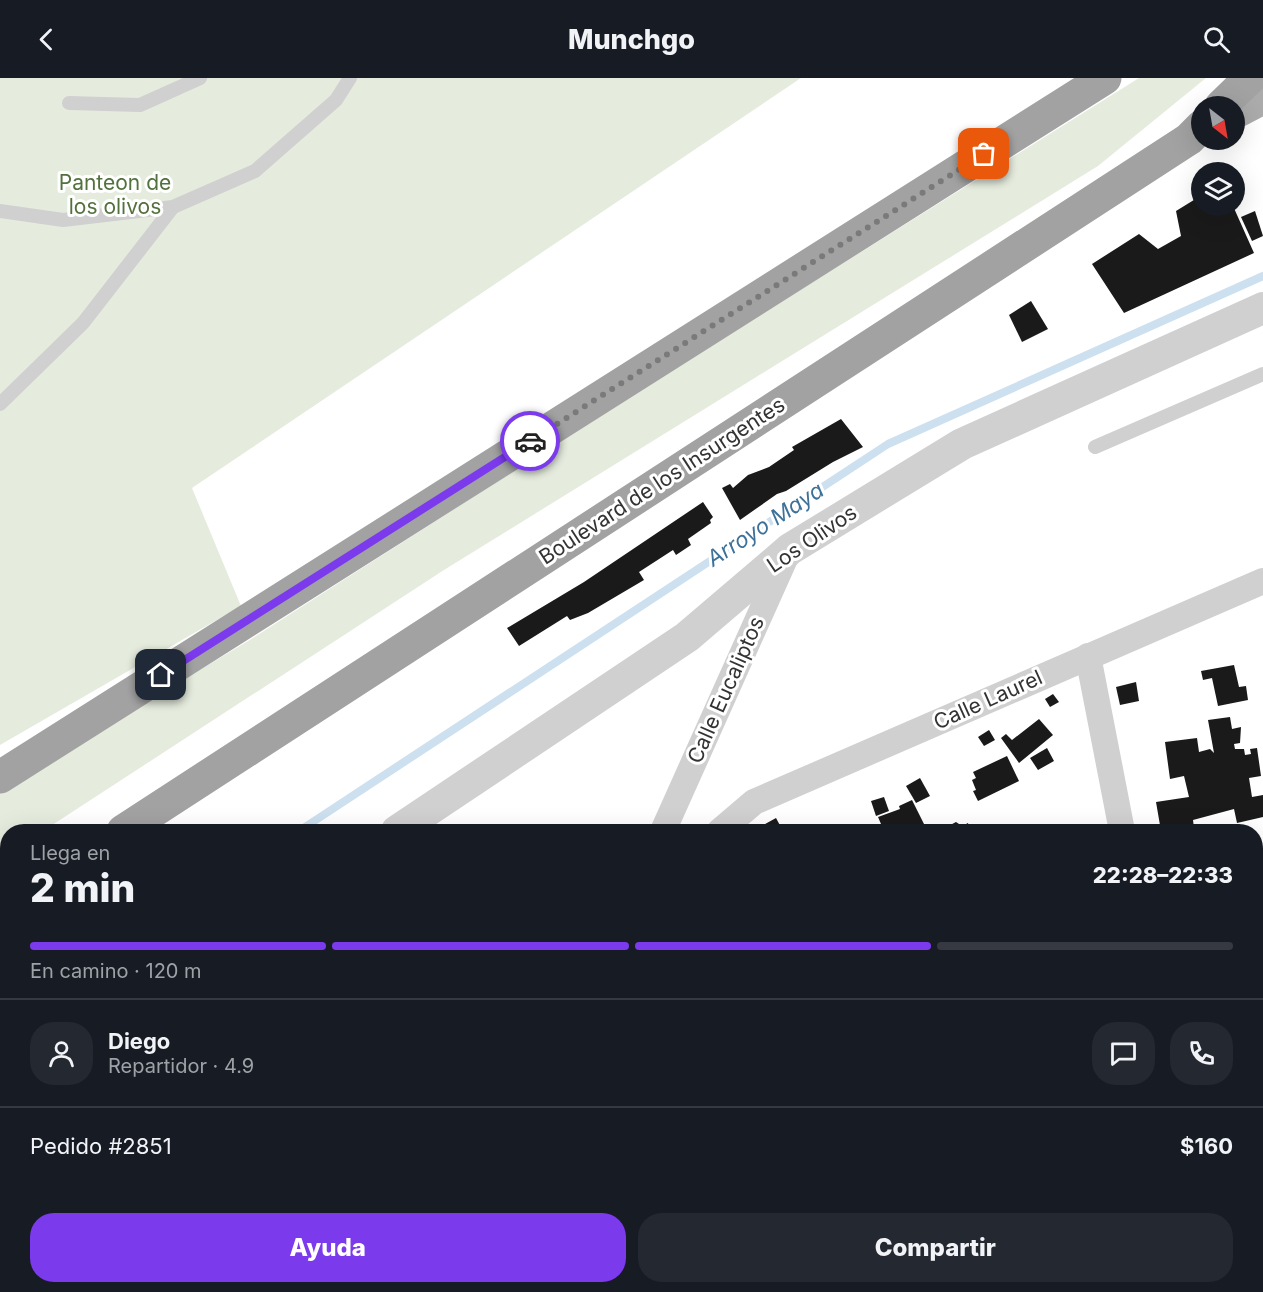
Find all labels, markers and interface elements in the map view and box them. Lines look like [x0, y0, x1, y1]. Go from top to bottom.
icon: back [30, 23, 63, 56]
text: Munchgo [568, 23, 695, 56]
icon: search [1200, 23, 1233, 56]
north arrow [1191, 96, 1245, 150]
map controls [1191, 96, 1245, 216]
pin [958, 128, 1009, 179]
icon: bag [967, 137, 1000, 170]
button: layers [1191, 162, 1245, 216]
park label: Panteon de los olivos [59, 170, 171, 219]
street label: Boulevard de los Insurgentes [534, 392, 789, 569]
courier [500, 411, 560, 471]
icon: car [514, 425, 547, 458]
water label: Arroyo Maya [701, 477, 828, 572]
street label: Los Olivos [762, 499, 861, 578]
street label: Calle Eucaliptos [682, 613, 769, 767]
pin [135, 649, 186, 700]
icon: home [144, 658, 177, 691]
street label: Calle Laurel [930, 664, 1046, 735]
text: Llega en [30, 841, 110, 865]
text: 22:28–22:33 [1093, 862, 1233, 888]
text: 2 min [30, 864, 135, 911]
text: En camino · 120 m [30, 959, 202, 983]
button: person [30, 1022, 93, 1085]
button: chat [1092, 1022, 1155, 1085]
button: phone [1170, 1022, 1233, 1085]
text: Diego [108, 1028, 170, 1054]
text: Repartidor · 4.9 [108, 1054, 254, 1078]
text: Pedido #2851 [30, 1133, 172, 1159]
text: $160 [1180, 1133, 1233, 1159]
button: Ayuda [30, 1213, 626, 1282]
button: Compartir [638, 1213, 1233, 1282]

